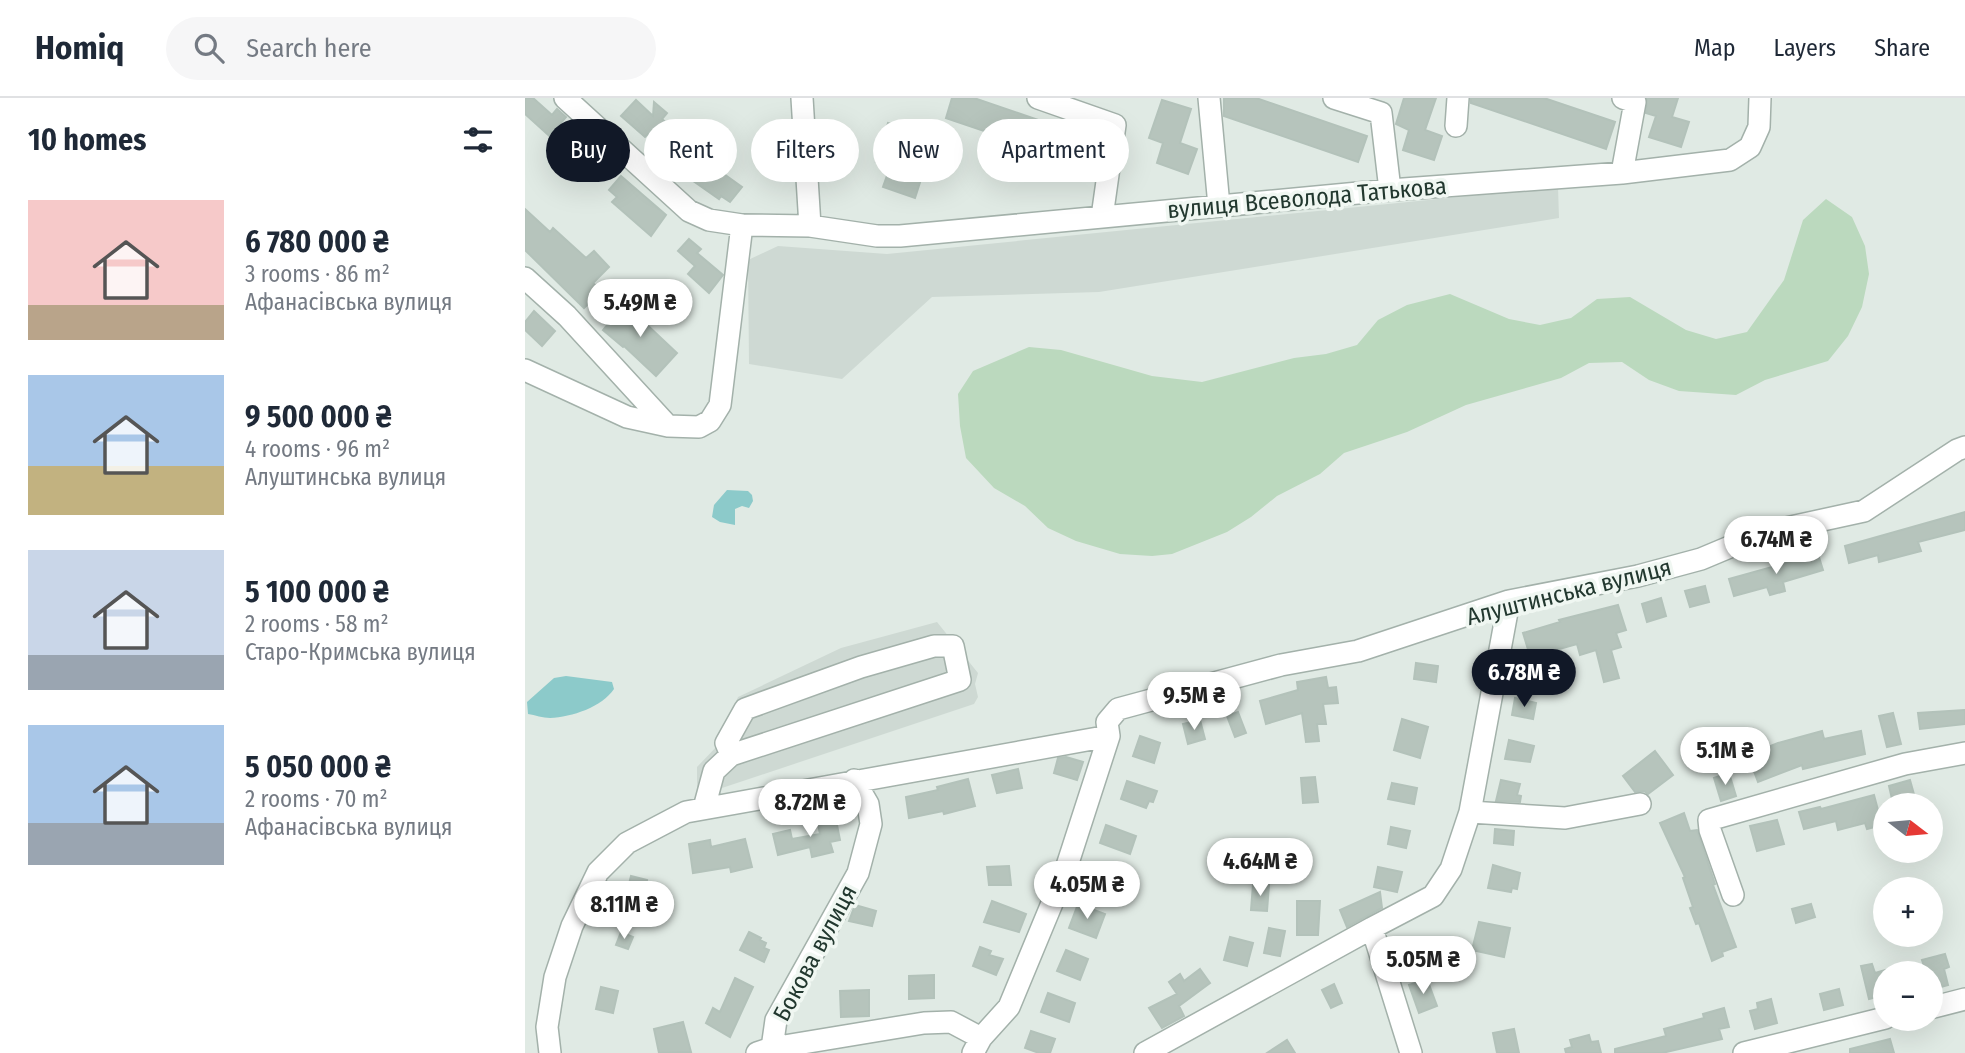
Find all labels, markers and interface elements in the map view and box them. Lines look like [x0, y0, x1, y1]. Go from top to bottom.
search box [166, 17, 656, 80]
text: Homiq [35, 28, 124, 68]
icon: search [190, 29, 228, 67]
text: Search here [246, 33, 371, 64]
text: Map [1694, 34, 1736, 62]
text: Layers [1774, 34, 1836, 62]
text: Share [1874, 34, 1930, 62]
chip: Buy [546, 119, 630, 182]
chip: Rent [644, 119, 737, 182]
chip: Filters [751, 119, 859, 182]
chip: New [873, 119, 963, 182]
chip: Apartment [977, 119, 1129, 182]
icon: filters [459, 121, 497, 159]
text: 10 homes [28, 122, 146, 158]
street label: вулиця Всеволода Татькова [1166, 172, 1448, 224]
text: 6 780 000 ₴ [245, 224, 389, 260]
icon: home [84, 228, 168, 312]
text: 3 rooms · 86 m² [245, 260, 390, 288]
pin: 5.49M ₴ [575, 280, 705, 339]
text: Афанасівська вулиця [245, 288, 452, 316]
text: 5.49M ₴ [604, 288, 676, 316]
text: 9 500 000 ₴ [245, 399, 392, 435]
icon: home [84, 403, 168, 487]
text: 4 rooms · 96 m² [245, 435, 390, 463]
text: Алуштинська вулиця [245, 463, 446, 491]
pin: 6.74M ₴ [1711, 517, 1841, 576]
text: 6.74M ₴ [1740, 525, 1812, 553]
street label: Алуштинська вулиця [1464, 553, 1674, 631]
text: 5 100 000 ₴ [245, 574, 389, 610]
icon: home [84, 578, 168, 662]
text: 2 rooms · 58 m² [245, 610, 389, 638]
text: Старо-Кримська вулиця [245, 638, 476, 666]
pin: 6.78M ₴ [1459, 650, 1589, 709]
text: 6.78M ₴ [1488, 658, 1560, 686]
pin: 9.5M ₴ [1137, 672, 1251, 732]
text: 9.5M ₴ [1163, 681, 1225, 709]
pin: 5.1M ₴ [1668, 728, 1782, 787]
text: 5.1M ₴ [1696, 736, 1754, 764]
text: 5 050 000 ₴ [245, 749, 391, 785]
icon: home [84, 753, 168, 837]
pin: 8.72M ₴ [745, 780, 875, 839]
text: 2 rooms · 70 m² [245, 785, 388, 813]
text: 8.72M ₴ [774, 788, 846, 816]
north arrow [1873, 793, 1943, 863]
map controls [1873, 793, 1943, 1031]
text: Афанасівська вулиця [245, 813, 452, 841]
pin: 4.64M ₴ [1195, 838, 1325, 898]
text: 4.64M ₴ [1223, 847, 1297, 875]
pin: 4.05M ₴ [1022, 862, 1152, 921]
text: 4.05M ₴ [1050, 870, 1124, 898]
button: + [1873, 877, 1943, 947]
street label: Бокова вулиця [767, 880, 863, 1026]
pin: 8.11M ₴ [559, 882, 689, 941]
text: 8.11M ₴ [590, 890, 658, 918]
pin: 5.05M ₴ [1358, 936, 1488, 996]
text: 5.05M ₴ [1386, 945, 1460, 973]
button: − [1873, 961, 1943, 1031]

